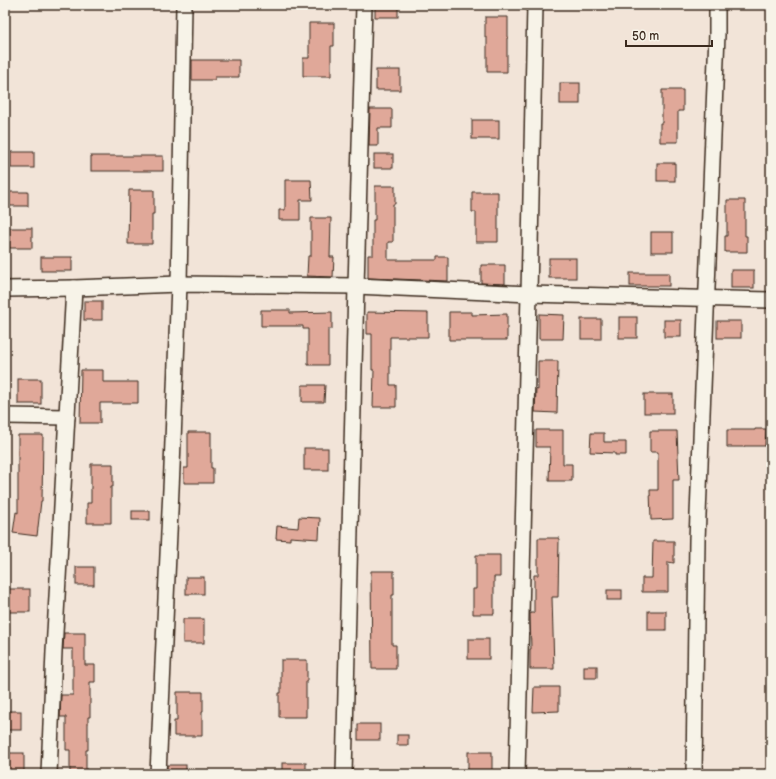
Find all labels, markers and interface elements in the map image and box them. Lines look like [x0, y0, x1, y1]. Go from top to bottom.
scale bar [626, 22, 712, 48]
text: 50 m [632, 29, 659, 44]

